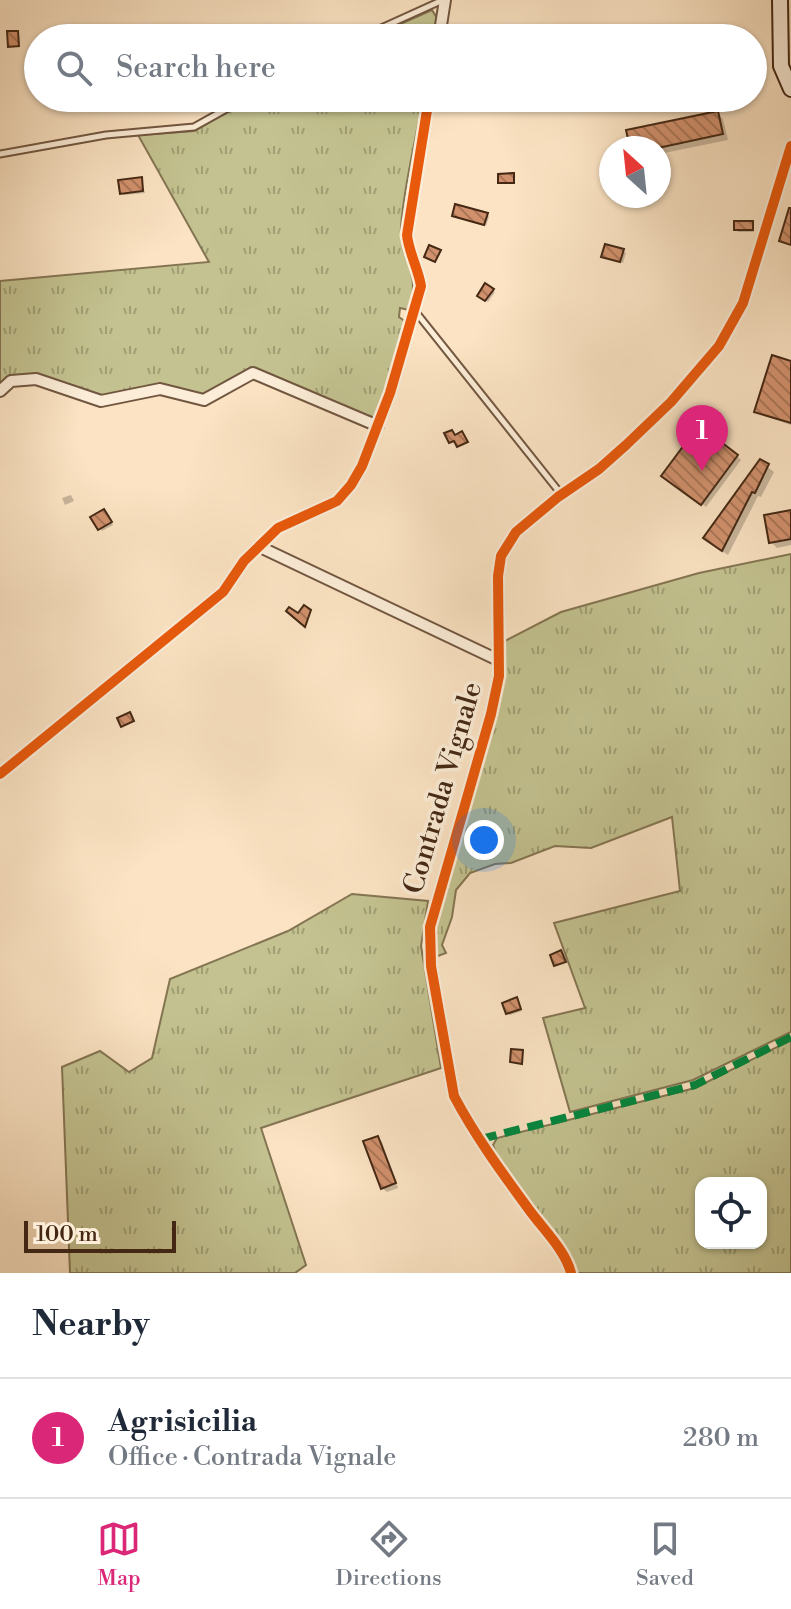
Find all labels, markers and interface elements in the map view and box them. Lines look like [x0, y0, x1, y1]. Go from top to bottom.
search box [24, 24, 767, 112]
icon: search [52, 46, 96, 90]
text: Search here [116, 49, 276, 87]
north arrow [599, 136, 671, 208]
pin: 1 [676, 405, 728, 471]
street label: Contrada Vignale [396, 678, 490, 898]
your location [464, 820, 504, 860]
map controls [695, 1177, 767, 1249]
button: locate [695, 1177, 767, 1249]
scale bar [24, 1217, 176, 1253]
text: 100 m [36, 1221, 98, 1248]
text: Nearby [32, 1304, 150, 1346]
text: Agrisicilia [108, 1403, 257, 1441]
text: 1 [52, 1422, 64, 1454]
text: 280 m [683, 1422, 759, 1454]
text: Office · Contrada Vignale [108, 1441, 396, 1473]
tab: Map [97, 1517, 141, 1592]
tab: Directions [336, 1517, 442, 1592]
tab: Saved [636, 1517, 694, 1592]

